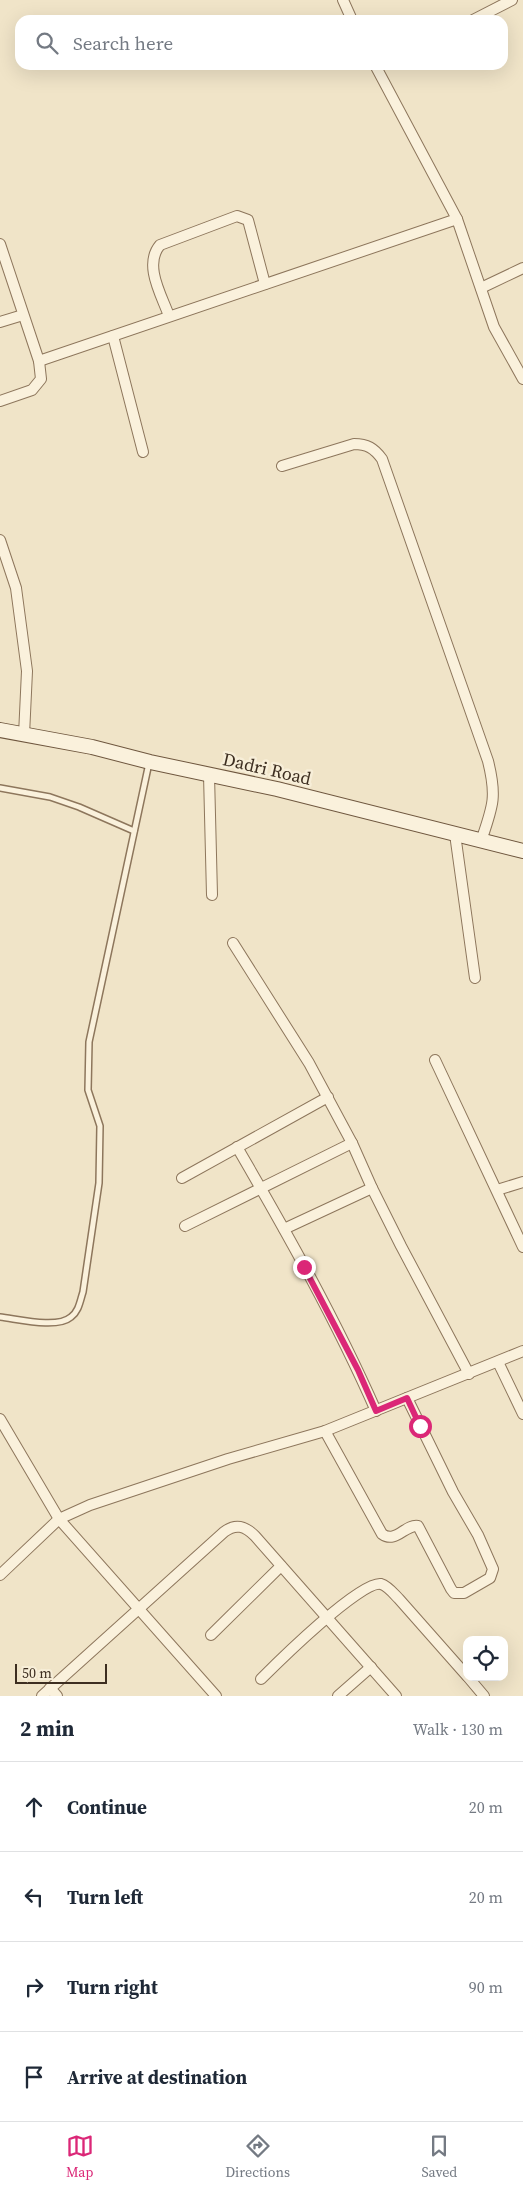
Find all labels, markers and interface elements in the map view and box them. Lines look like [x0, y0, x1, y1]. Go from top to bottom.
search box [15, 15, 508, 70]
icon: search [33, 29, 61, 57]
text: Search here [73, 30, 173, 56]
street label: Dadri Road [220, 746, 314, 791]
route end [293, 1256, 316, 1279]
route start [409, 1415, 432, 1438]
map controls [463, 1636, 508, 1681]
button: locate [463, 1636, 508, 1681]
scale bar [15, 1661, 108, 1684]
text: 50 m [22, 1663, 52, 1683]
text: 2 min [20, 1714, 75, 1743]
text: Walk · 130 m [413, 1718, 503, 1740]
icon: ahead [20, 1793, 48, 1821]
text: Continue [67, 1794, 147, 1820]
text: 20 m [469, 1796, 503, 1818]
icon: left [20, 1883, 48, 1911]
text: Turn left [67, 1884, 143, 1910]
text: 20 m [469, 1886, 503, 1908]
icon: right [20, 1973, 48, 2001]
text: Turn right [67, 1974, 158, 2000]
text: 90 m [469, 1976, 503, 1998]
icon: arrive [20, 2063, 48, 2091]
text: Arrive at destination [67, 2064, 247, 2090]
tab: Map [66, 2132, 94, 2182]
tab: Directions [225, 2132, 290, 2182]
tab: Saved [421, 2132, 457, 2182]

